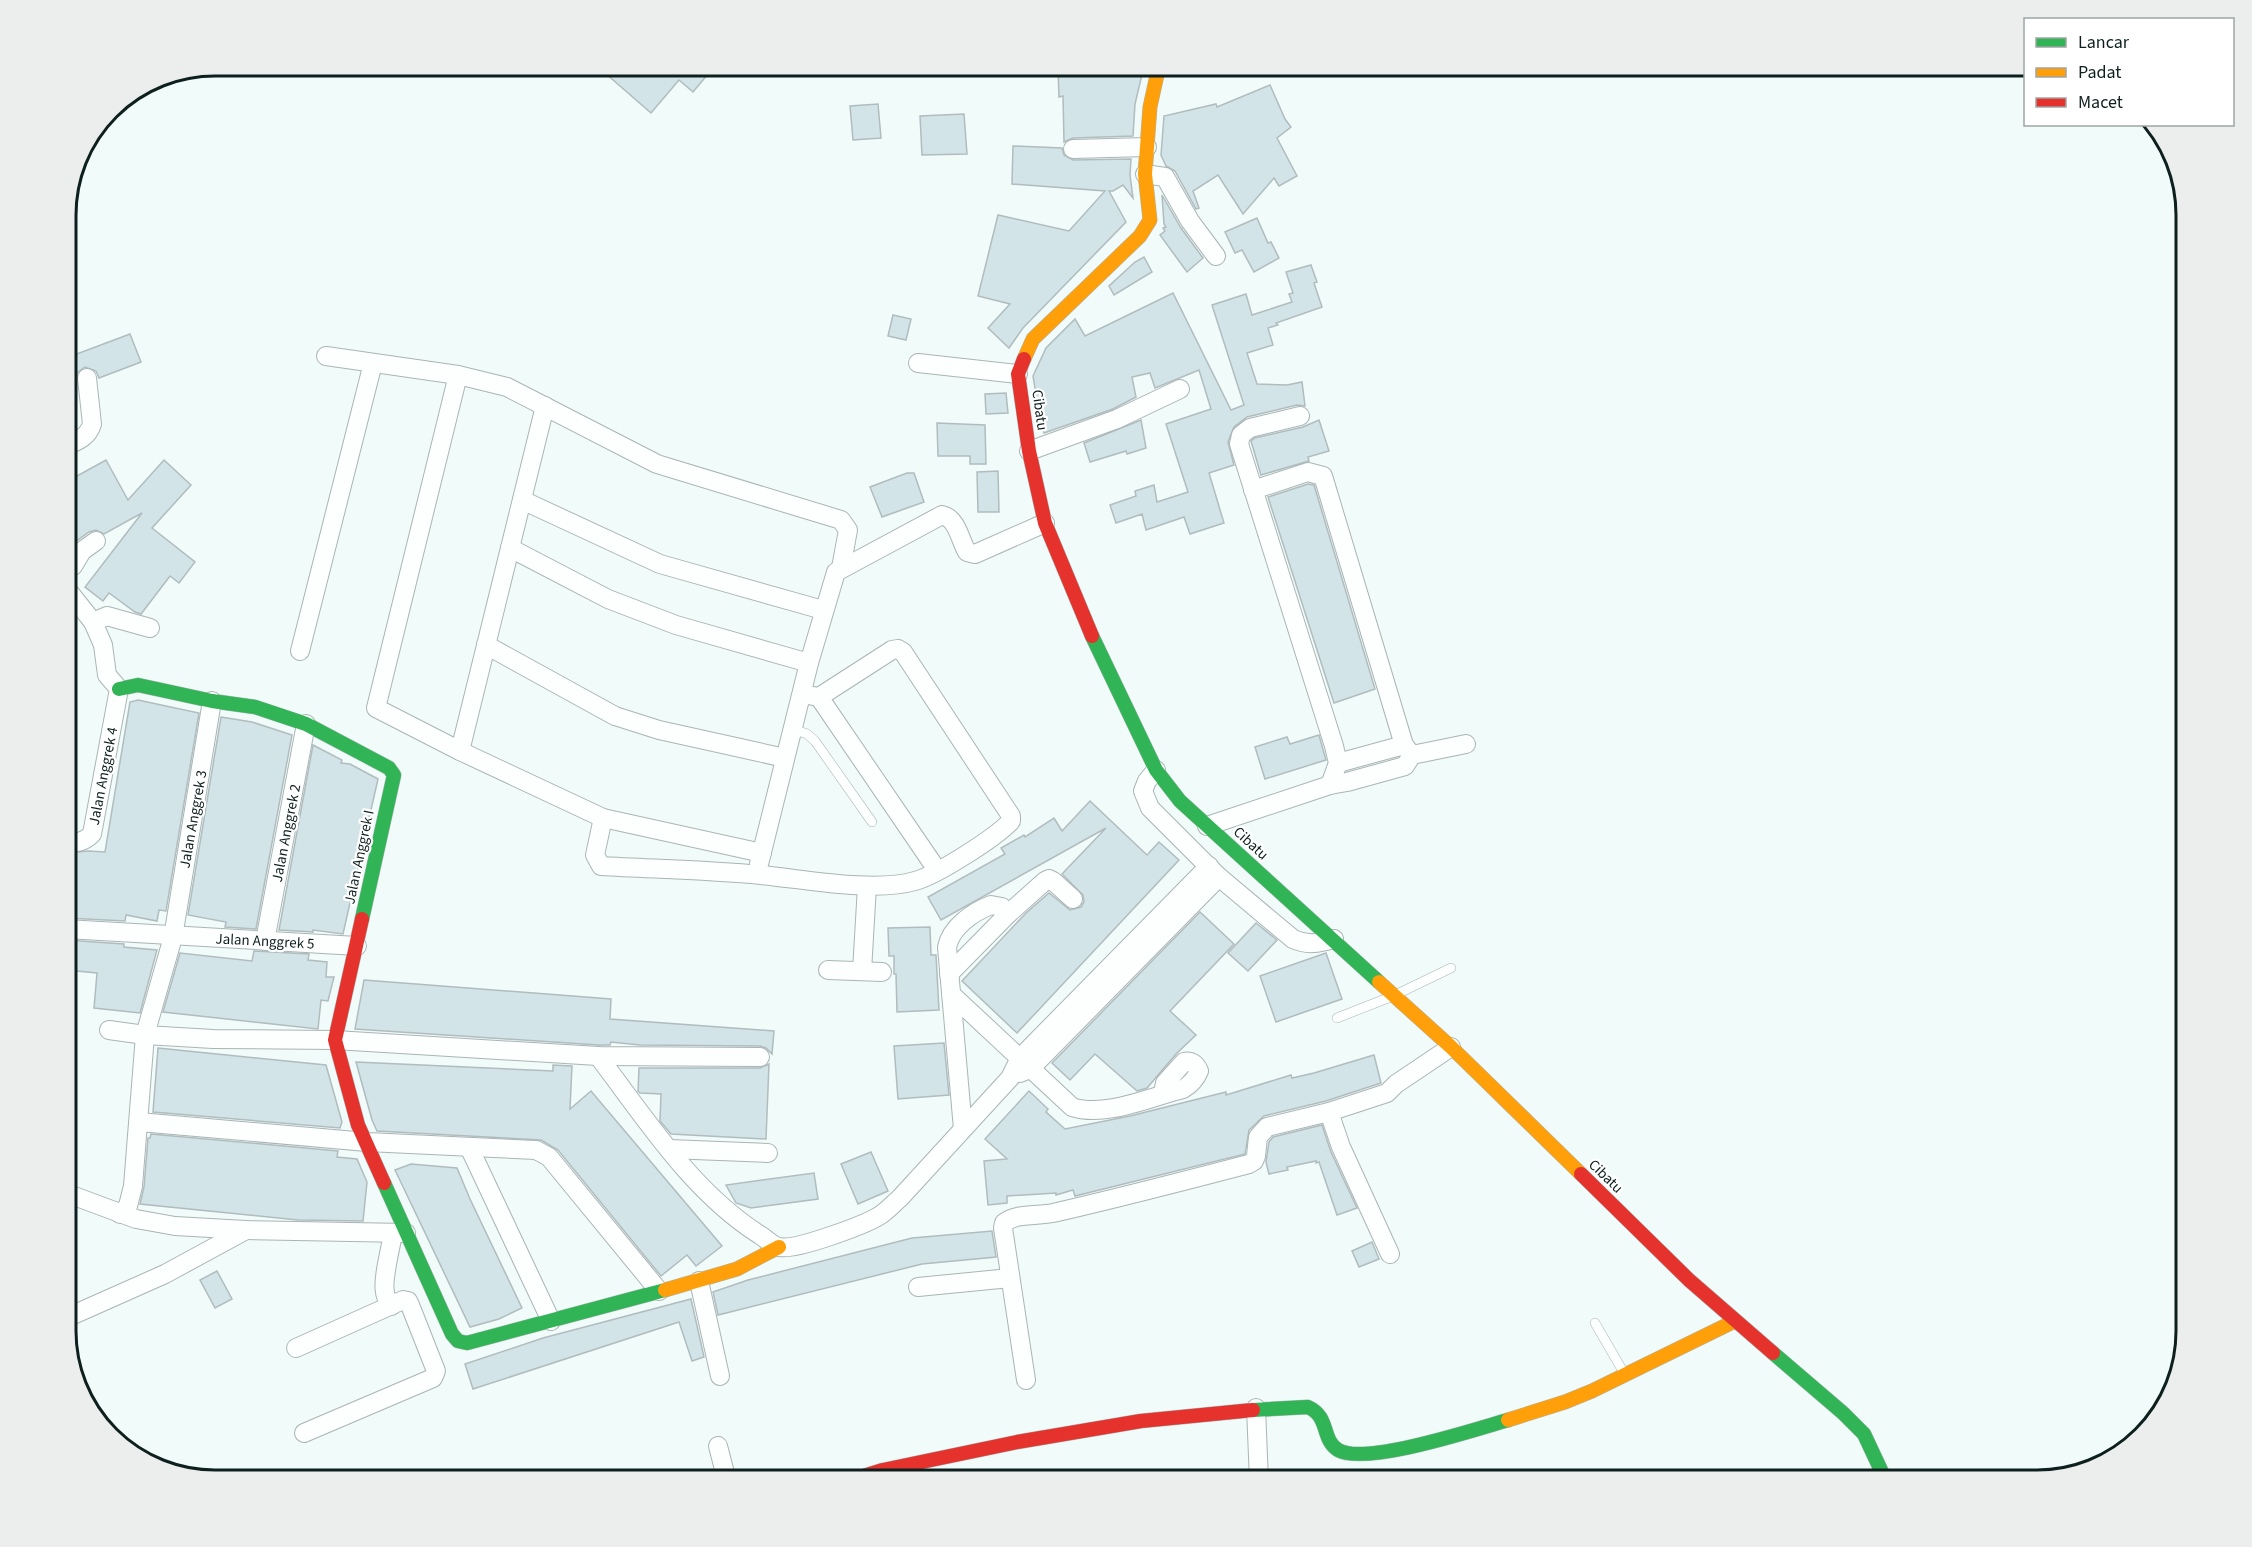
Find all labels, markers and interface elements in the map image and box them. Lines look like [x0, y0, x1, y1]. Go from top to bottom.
legend [2024, 18, 2234, 126]
text: Lancar [2078, 30, 2130, 55]
text: Padat [2078, 60, 2121, 85]
text: Macet [2078, 90, 2123, 115]
street label: Cibatu [1026, 388, 1053, 432]
street label: Jalan Anggrek 4 [84, 725, 123, 827]
street label: Jalan Anggrek 3 [175, 768, 212, 870]
street label: Jalan Anggrek 2 [267, 782, 306, 884]
street label: Jalan Anggrek I [339, 808, 380, 906]
street label: Cibatu [1228, 822, 1273, 865]
street label: Jalan Anggrek 5 [215, 928, 315, 955]
street label: Cibatu [1584, 1155, 1628, 1198]

